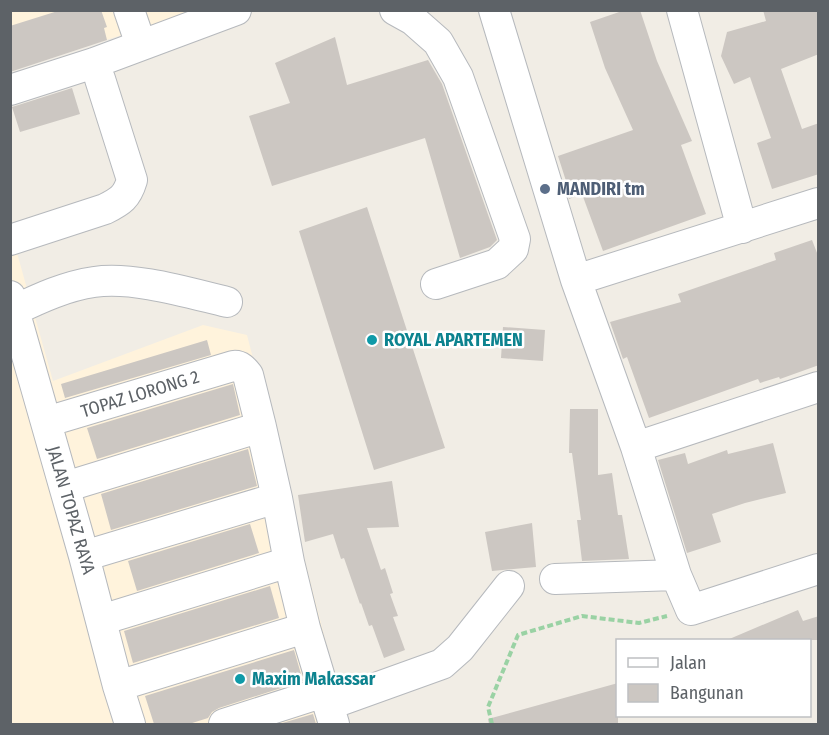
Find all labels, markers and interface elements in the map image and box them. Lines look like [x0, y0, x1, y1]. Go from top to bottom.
place label: MANDIRI tm [557, 178, 645, 200]
marker: MANDIRI tm [538, 182, 552, 196]
place label: ROYAL APARTEMEN [384, 329, 523, 351]
marker: ROYAL APARTEMEN [365, 333, 379, 347]
street label: TOPAZ LORONG 2 [78, 366, 202, 422]
street label: JALAN TOPAZ RAYA [42, 443, 100, 577]
legend [616, 639, 811, 717]
text: Jalan [670, 652, 707, 674]
place label: Maxim Makassar [252, 668, 376, 690]
marker: Maxim Makassar [233, 672, 247, 686]
text: Bangunan [670, 682, 744, 704]

